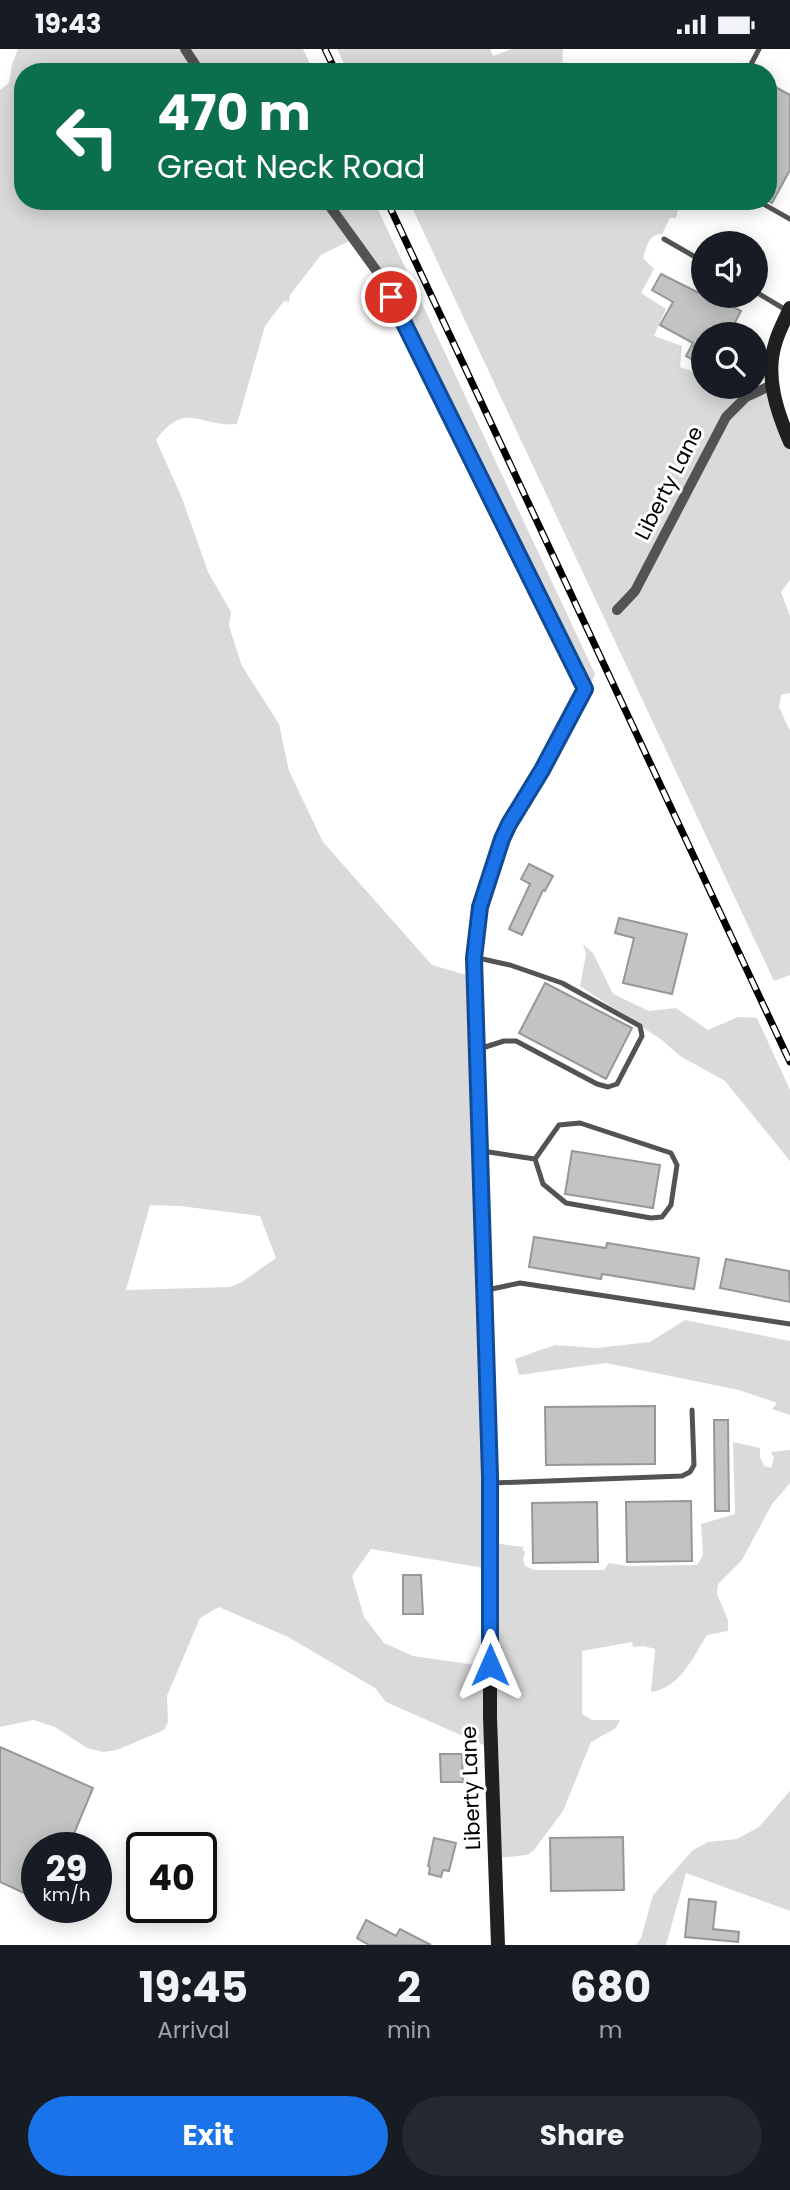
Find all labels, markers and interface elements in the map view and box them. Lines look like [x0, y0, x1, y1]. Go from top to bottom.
text: 19:43 [35, 6, 101, 42]
text: 470 m [157, 79, 311, 147]
icon: left [42, 91, 133, 182]
text: Great Neck Road [157, 144, 425, 189]
map controls [691, 231, 768, 399]
button: sound [691, 231, 768, 308]
pin [361, 267, 421, 327]
icon: arrive [372, 278, 410, 316]
button: search [691, 322, 768, 399]
street label: Liberty Lane [627, 421, 710, 545]
position arrow [453, 1628, 527, 1702]
street label: Liberty Lane [454, 1726, 487, 1851]
speed limit sign: 40 [126, 1832, 217, 1923]
text: 29 [46, 1844, 87, 1893]
text: km/h [43, 1882, 90, 1907]
text: 19:45 [139, 1958, 248, 2017]
text: 2 [397, 1958, 421, 2017]
text: 680 [570, 1958, 651, 2017]
text: Arrival [157, 2014, 230, 2046]
text: min [387, 2014, 431, 2046]
text: m [599, 2014, 622, 2046]
button: Exit [28, 2096, 388, 2176]
button: Share [402, 2096, 762, 2176]

